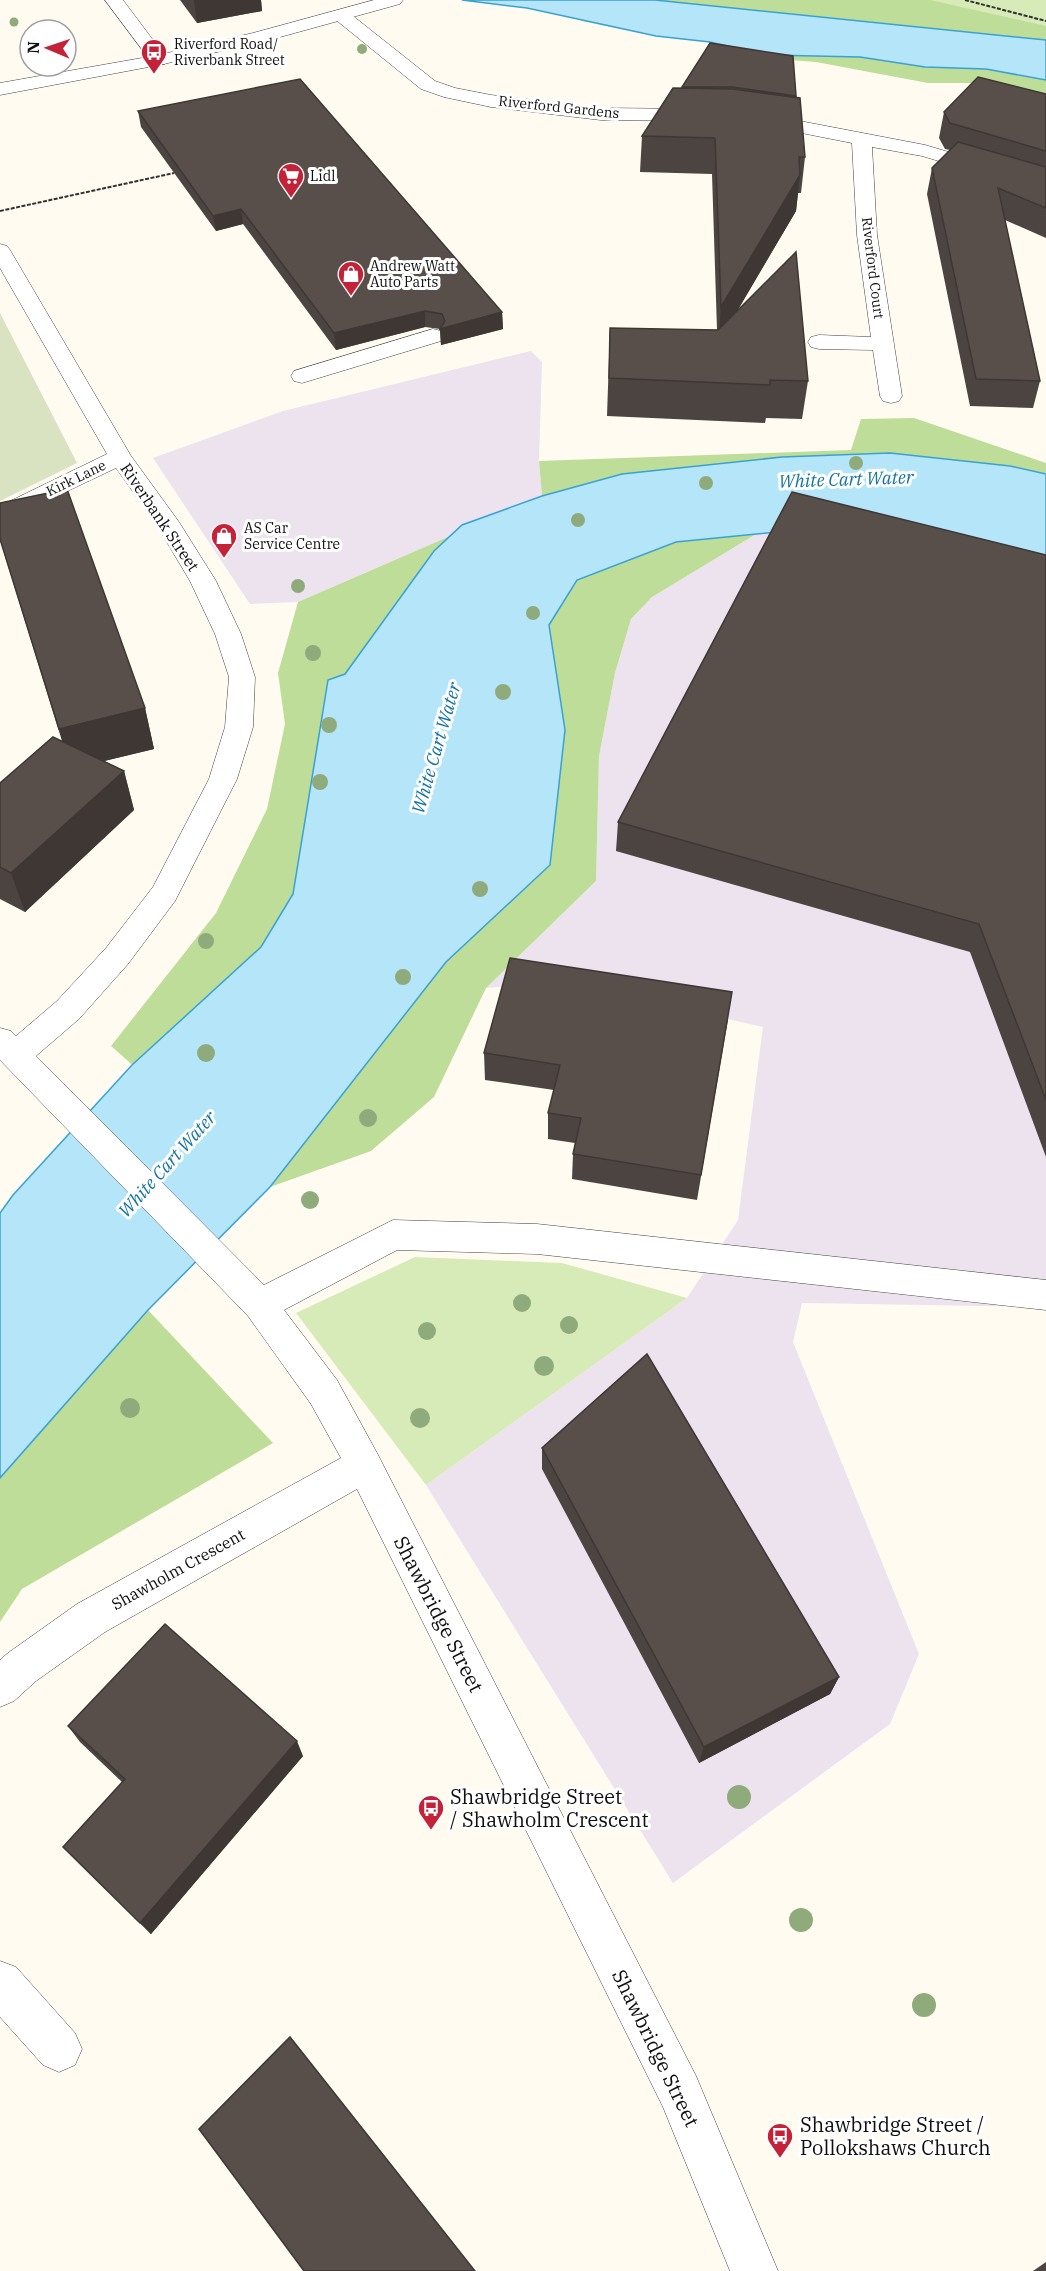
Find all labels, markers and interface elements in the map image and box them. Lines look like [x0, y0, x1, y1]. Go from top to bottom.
north arrow [18, 18, 78, 78]
place label: Riverford Road/ Riverbank Street [174, 35, 285, 69]
bus stop icon: Riverford Road/ Riverbank Street [139, 37, 169, 75]
text: N [23, 41, 43, 54]
street label: Riverford Gardens [498, 92, 621, 122]
supermarket icon: Lidl [276, 161, 306, 199]
place label: Lidl [310, 167, 335, 185]
street label: Riverford Court [858, 216, 888, 320]
place label: Andrew Watt Auto Parts [370, 257, 455, 291]
shop icon: Andrew Watt Auto Parts [336, 259, 366, 297]
street label: Kirk Lane [43, 456, 109, 500]
street label: Riverbank Street [116, 459, 204, 575]
water label: White Cart Water [778, 465, 915, 493]
place label: AS Car Service Centre [244, 519, 340, 553]
shop icon: AS Car Service Centre [209, 521, 239, 559]
water label: White Cart Water [406, 679, 466, 816]
water label: White Cart Water [113, 1105, 222, 1222]
street label: Shawholm Crescent [108, 1524, 248, 1614]
street label: Shawbridge Street [388, 1531, 490, 1697]
place label: Shawbridge Street / Shawholm Crescent [450, 1783, 649, 1833]
bus stop icon: Shawbridge Street / Shawholm Crescent [416, 1793, 446, 1831]
street label: Shawbridge Street [606, 1965, 706, 2131]
place label: Shawbridge Street / Pollokshaws Church [800, 2111, 991, 2161]
bus stop icon: Shawbridge Street / Pollokshaws Church [765, 2121, 795, 2159]

